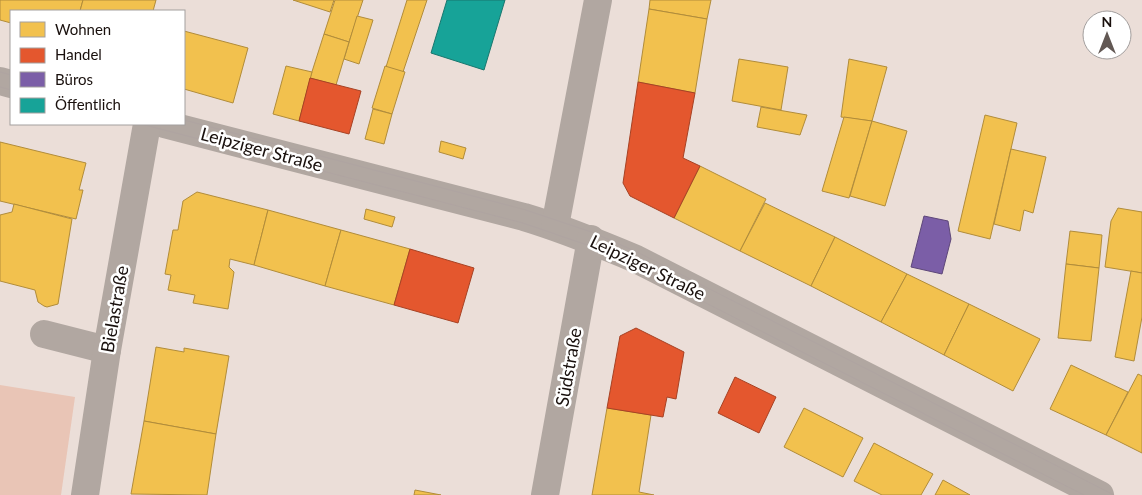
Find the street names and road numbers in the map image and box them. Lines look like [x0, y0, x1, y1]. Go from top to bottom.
street label: Leipziger Straße [199, 122, 325, 176]
street label: Leipziger Straße [587, 230, 709, 304]
street label: Bielastraße [96, 264, 132, 354]
street label: Südstraße [550, 326, 586, 408]

